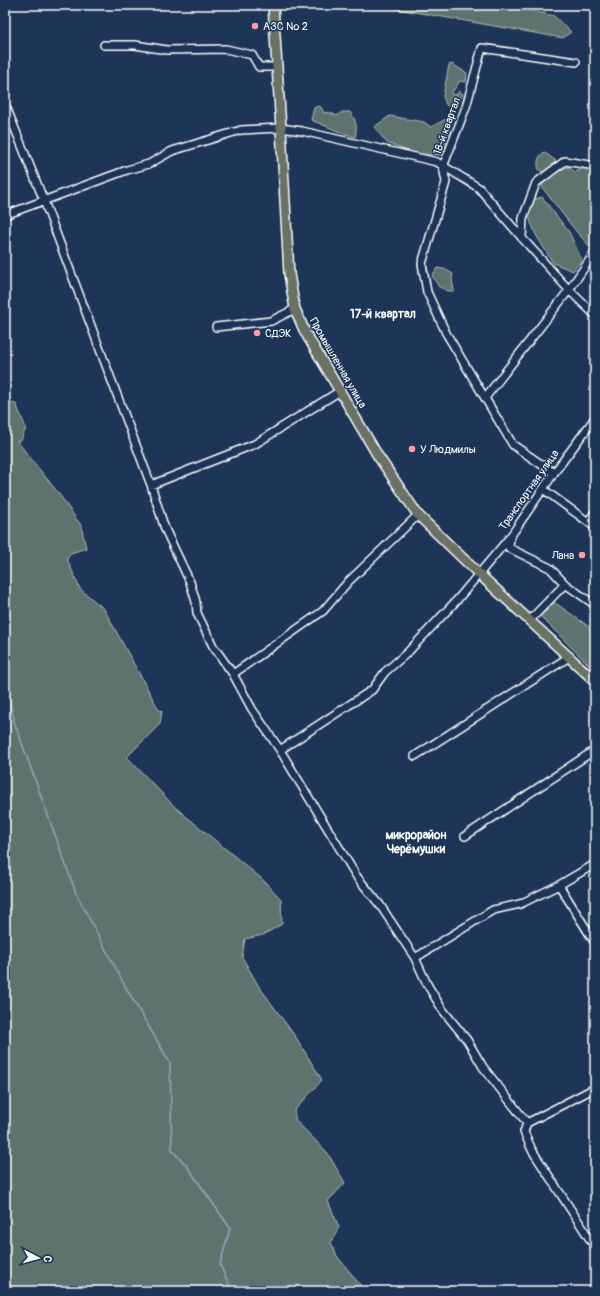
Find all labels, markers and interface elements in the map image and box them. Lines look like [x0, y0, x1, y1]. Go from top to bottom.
place label: АЗС № 2 [263, 20, 308, 33]
marker: АЗС № 2 [250, 21, 260, 31]
street label: 18-й квартал [431, 95, 463, 156]
district label: 17-й квартал [350, 307, 416, 322]
street label: Промышленная улица [307, 316, 369, 410]
place label: СДЭК [265, 327, 291, 340]
marker: СДЭК [252, 328, 262, 338]
place label: У Людмилы [420, 443, 476, 456]
marker: У Людмилы [407, 444, 417, 454]
street label: Транспортная улица [496, 447, 562, 533]
place label: Лана [551, 549, 574, 562]
marker: Лана [577, 550, 587, 560]
district label: микрорайон Черёмушки [386, 828, 447, 857]
north arrow [18, 1238, 58, 1278]
text: С [41, 1255, 54, 1263]

